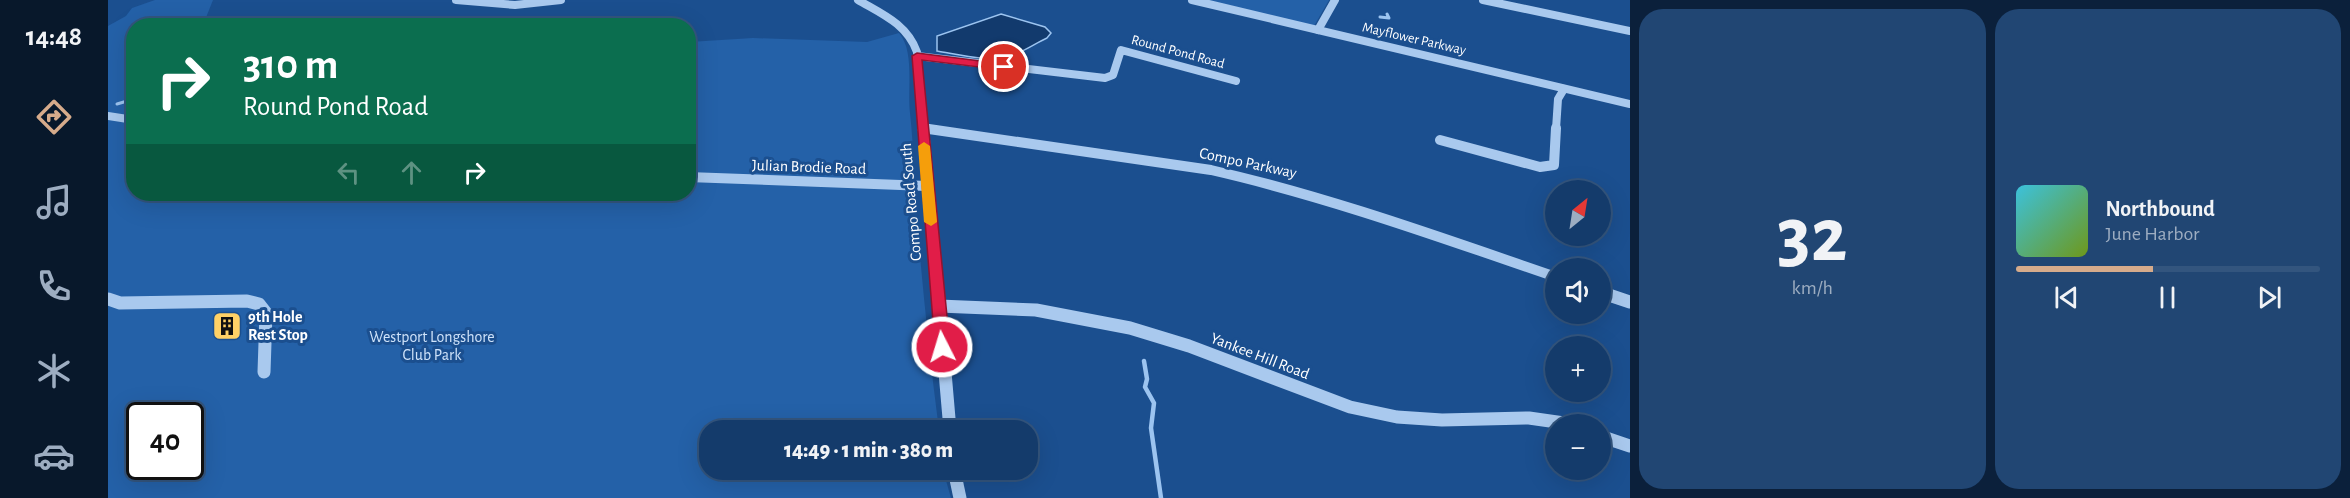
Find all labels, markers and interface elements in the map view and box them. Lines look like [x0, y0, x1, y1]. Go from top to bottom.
street label: Mayflower Parkway [1361, 20, 1467, 58]
text: 14:48 [26, 23, 82, 50]
street label: Round Pond Road [1130, 33, 1226, 71]
pin [978, 41, 1029, 92]
icon: right [144, 42, 222, 120]
text: 310 m [243, 44, 338, 86]
icon: arrive [987, 50, 1020, 83]
text: Round Pond Road [243, 93, 428, 120]
icon: directions [33, 96, 75, 138]
street label: Compo Road South [898, 142, 924, 262]
street label: Compo Parkway [1198, 145, 1298, 182]
icon: left [332, 156, 365, 189]
icon: ahead [395, 156, 428, 189]
icon: right [458, 156, 491, 189]
street label: Julian Brodie Road [752, 157, 866, 177]
north arrow [1545, 180, 1611, 246]
map controls [1545, 180, 1611, 480]
icon: music [33, 181, 75, 223]
text: 32 [1777, 198, 1847, 276]
text: Northbound [2106, 198, 2215, 220]
text: June Harbor [2106, 224, 2200, 244]
button: sound [1545, 258, 1611, 324]
icon: phone [33, 265, 75, 307]
text: km/h [1792, 278, 1833, 298]
icon: previous [2050, 281, 2083, 314]
icon: pause [2151, 281, 2184, 314]
icon: next [2253, 281, 2286, 314]
place label: 9th Hole Rest Stop [248, 309, 308, 343]
building icon: 9th Hole Rest Stop [211, 310, 243, 342]
position arrow [910, 315, 974, 379]
park label: Westport Longshore Club Park [369, 329, 495, 363]
street label: Yankee Hill Road [1208, 330, 1312, 382]
button: + [1545, 336, 1611, 402]
icon: climate [33, 350, 75, 392]
speed limit sign: 40 [126, 402, 204, 480]
button: − [1545, 414, 1611, 480]
icon: car [33, 435, 75, 477]
text: 14:49 · 1 min · 380 m [784, 439, 953, 461]

